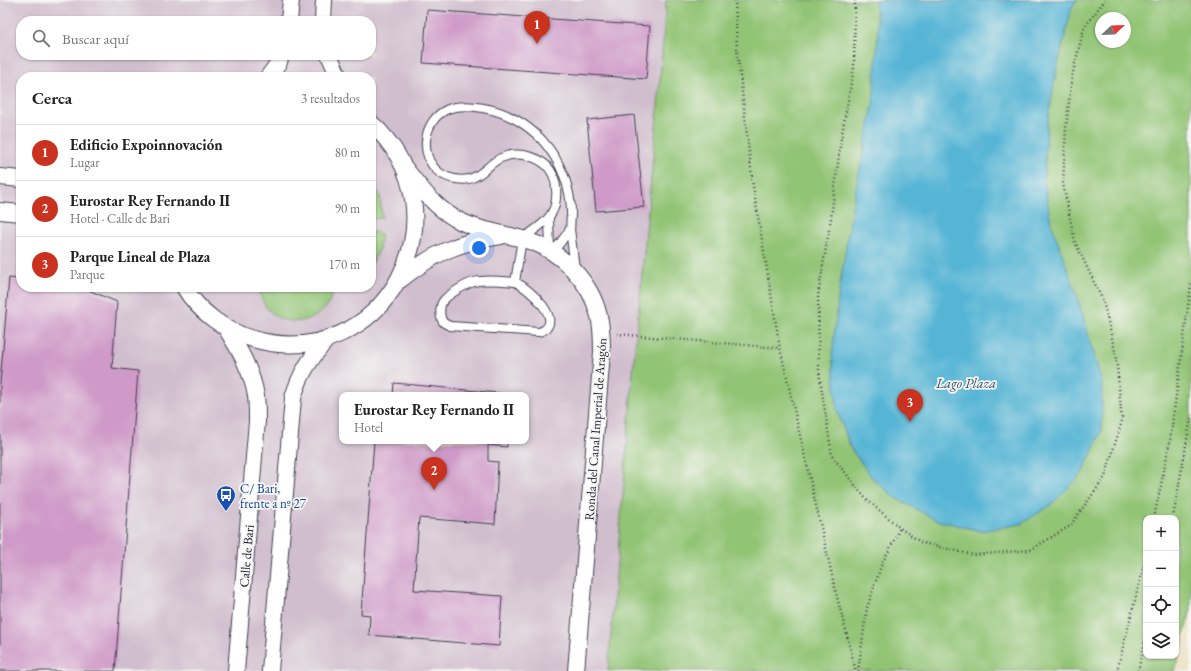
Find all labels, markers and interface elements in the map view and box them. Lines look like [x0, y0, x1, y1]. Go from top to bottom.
pin: 1 [524, 11, 550, 44]
north arrow [1095, 12, 1131, 48]
search box [16, 16, 376, 60]
icon: search [30, 27, 52, 49]
text: Buscar aquí [62, 29, 129, 48]
text: Cerca [32, 87, 72, 109]
text: 3 resultados [301, 90, 360, 107]
text: Edificio Expoinnovación [70, 135, 223, 154]
text: 1 [42, 144, 48, 161]
text: 80 m [335, 144, 360, 161]
text: Lugar [70, 154, 100, 171]
text: Eurostar Rey Fernando II [70, 191, 230, 210]
text: 2 [42, 200, 48, 217]
text: 90 m [335, 200, 360, 217]
text: Hotel · Calle de Bari [70, 210, 170, 227]
your location [469, 238, 489, 258]
text: Parque Lineal de Plaza [70, 247, 210, 266]
text: 3 [42, 256, 48, 273]
text: 170 m [329, 256, 360, 273]
text: Parque [70, 266, 105, 283]
street label: Ronda del Canal Imperial de Aragón [581, 337, 610, 521]
water label: Lago Plaza [935, 374, 996, 392]
pin: 3 [897, 389, 923, 422]
popup [339, 392, 529, 444]
text: Eurostar Rey Fernando II [354, 400, 514, 419]
text: Hotel [354, 419, 383, 436]
pin: 2 [421, 457, 447, 490]
place label: C/ Bari, frente a nº 27 [240, 480, 307, 512]
bus stop icon: C/ Bari, frente a nº 27 [215, 484, 237, 512]
map controls [1143, 515, 1179, 659]
button: + [1143, 515, 1179, 551]
street label: Calle de Bari [235, 524, 258, 588]
button: − [1143, 551, 1179, 587]
button: locate [1143, 587, 1179, 623]
button: layers [1143, 623, 1179, 659]

